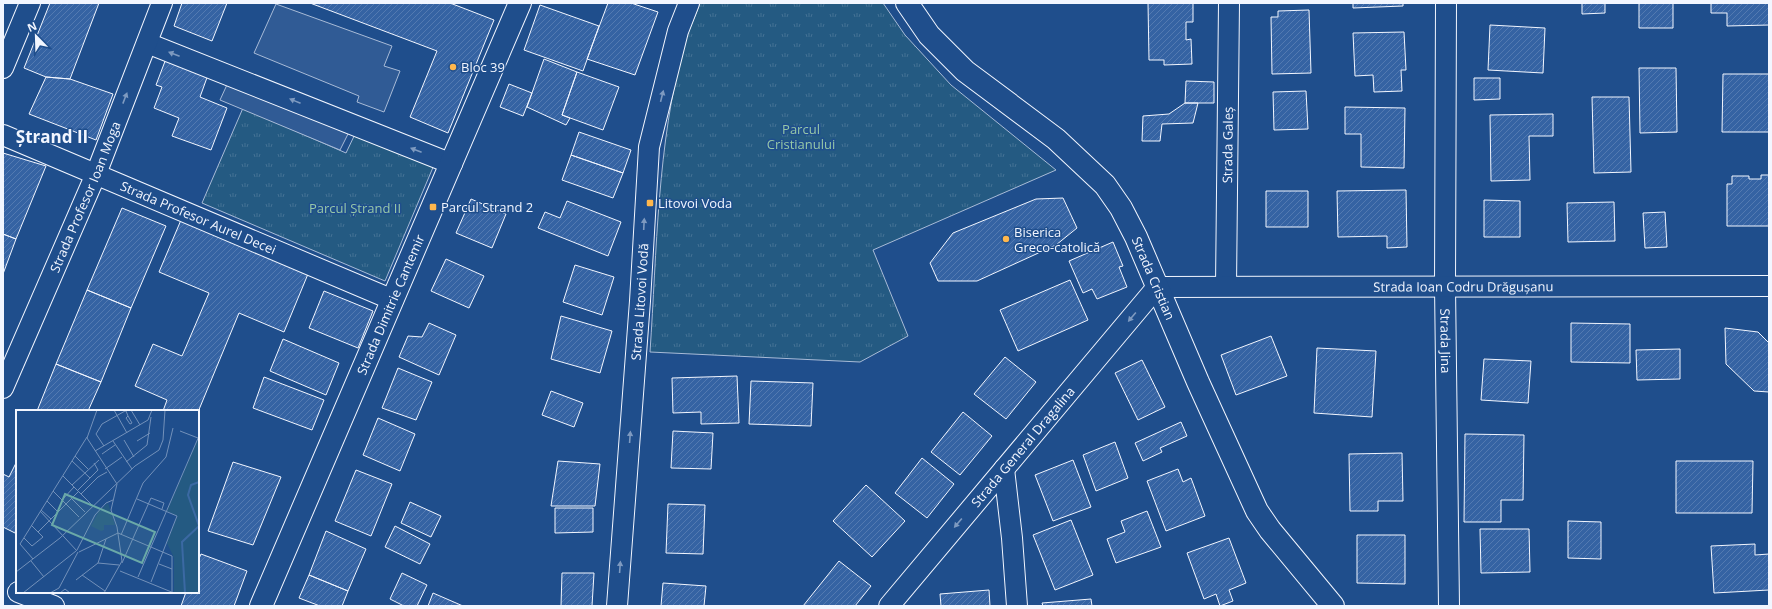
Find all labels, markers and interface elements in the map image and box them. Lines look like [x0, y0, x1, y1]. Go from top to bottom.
north arrow [16, 16, 56, 56]
text: N [25, 18, 39, 35]
one-way arrow [168, 50, 180, 56]
place label: Bloc 39 [461, 58, 505, 76]
marker: Bloc 39 [448, 62, 458, 72]
one-way arrow [659, 90, 665, 102]
one-way arrow [123, 92, 129, 104]
one-way arrow [289, 98, 301, 104]
street label: Strada Galeș [1218, 107, 1237, 183]
street label: Strada Profesor Ioan Moga [45, 119, 124, 275]
park label: Parcul Cristianului [767, 120, 835, 153]
district label: Ștrand II [16, 125, 88, 148]
one-way arrow [409, 146, 421, 152]
street label: Strada Profesor Aurel Decei [118, 177, 279, 259]
place label: Litovoi Voda [658, 194, 732, 212]
place label: Parcul Strand 2 [441, 198, 533, 216]
marker: Litovoi Voda [645, 198, 655, 208]
park label: Parcul Ștrand II [309, 199, 401, 217]
marker: Parcul Strand 2 [428, 202, 438, 212]
one-way arrow [641, 218, 648, 230]
place label: Biserica Greco-catolică [1014, 223, 1100, 256]
street label: Strada Dimitrie Cantemir [352, 231, 429, 378]
marker: Biserica Greco-catolică [1001, 234, 1011, 244]
street label: Strada Cristian [1128, 234, 1179, 323]
street label: Strada Litovoi Vodă [627, 243, 652, 361]
street label: Strada Ioan Codru Drăgușanu [1373, 277, 1553, 296]
street label: Strada Jina [1436, 308, 1455, 374]
one-way arrow [1128, 312, 1137, 322]
street label: Strada General Dragalina [967, 383, 1079, 511]
inset map [16, 410, 199, 593]
one-way arrow [626, 431, 633, 444]
one-way arrow [954, 518, 963, 529]
one-way arrow [616, 561, 623, 573]

